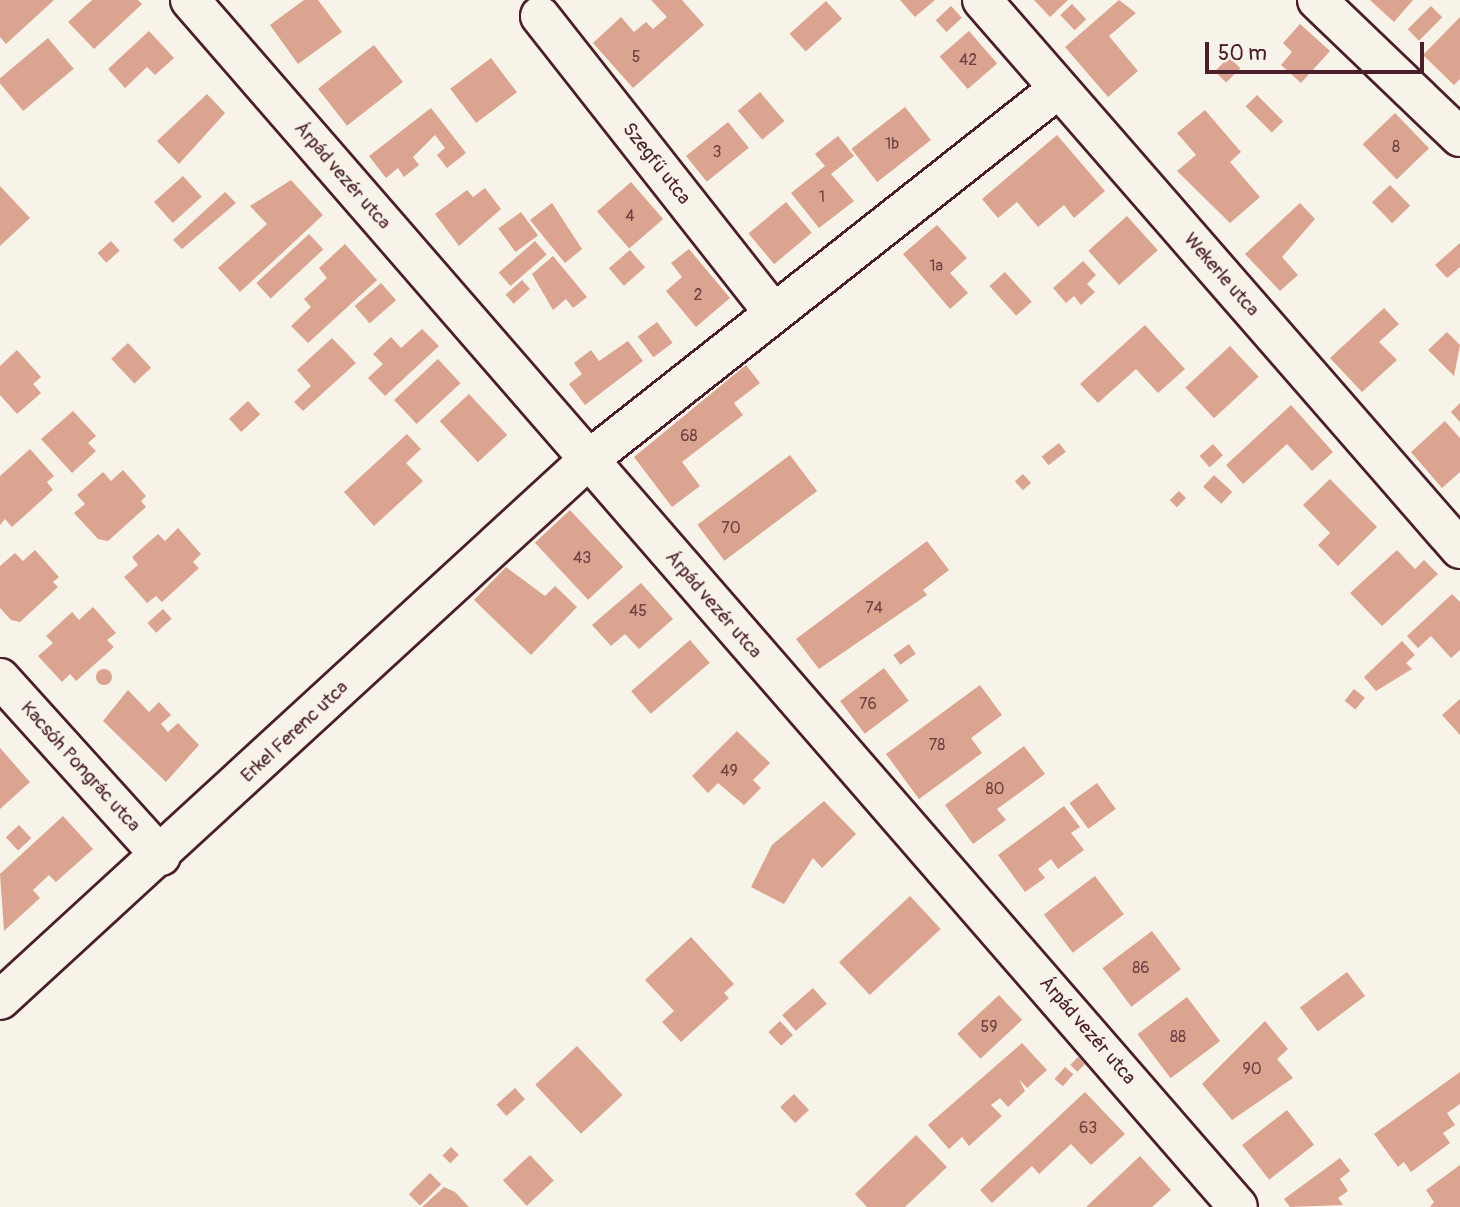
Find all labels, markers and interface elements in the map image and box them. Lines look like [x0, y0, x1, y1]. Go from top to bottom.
scale bar [1208, 28, 1427, 72]
text: 50 m [1218, 40, 1267, 67]
house number: 5 [632, 47, 640, 67]
house number: 42 [959, 50, 977, 70]
street label: Árpád vezér utca [289, 117, 395, 235]
street label: Szegfű utca [617, 119, 695, 209]
house number: 1b [885, 134, 899, 154]
house number: 8 [1392, 137, 1400, 157]
house number: 3 [713, 142, 721, 162]
house number: 1 [819, 187, 825, 207]
house number: 4 [625, 206, 635, 226]
street label: Wekerle utca [1178, 229, 1264, 321]
house number: 1a [929, 256, 943, 276]
house number: 2 [694, 285, 702, 305]
house number: 68 [680, 426, 698, 446]
house number: 70 [721, 518, 741, 538]
street label: Árpád vezér utca [660, 546, 766, 664]
house number: 43 [573, 548, 591, 568]
house number: 74 [865, 598, 883, 618]
house number: 45 [629, 601, 647, 621]
street label: Erkel Ferenc utca [237, 676, 353, 788]
house number: 76 [859, 694, 877, 714]
street label: Kacsóh Pongrác utca [15, 697, 145, 837]
house number: 78 [929, 735, 945, 755]
house number: 49 [720, 761, 738, 781]
house number: 80 [986, 779, 1004, 799]
house number: 86 [1132, 958, 1150, 978]
street label: Árpád vezér utca [1034, 972, 1140, 1090]
house number: 59 [981, 1017, 997, 1037]
house number: 88 [1170, 1027, 1186, 1047]
house number: 90 [1242, 1059, 1262, 1079]
house number: 63 [1079, 1118, 1097, 1138]

